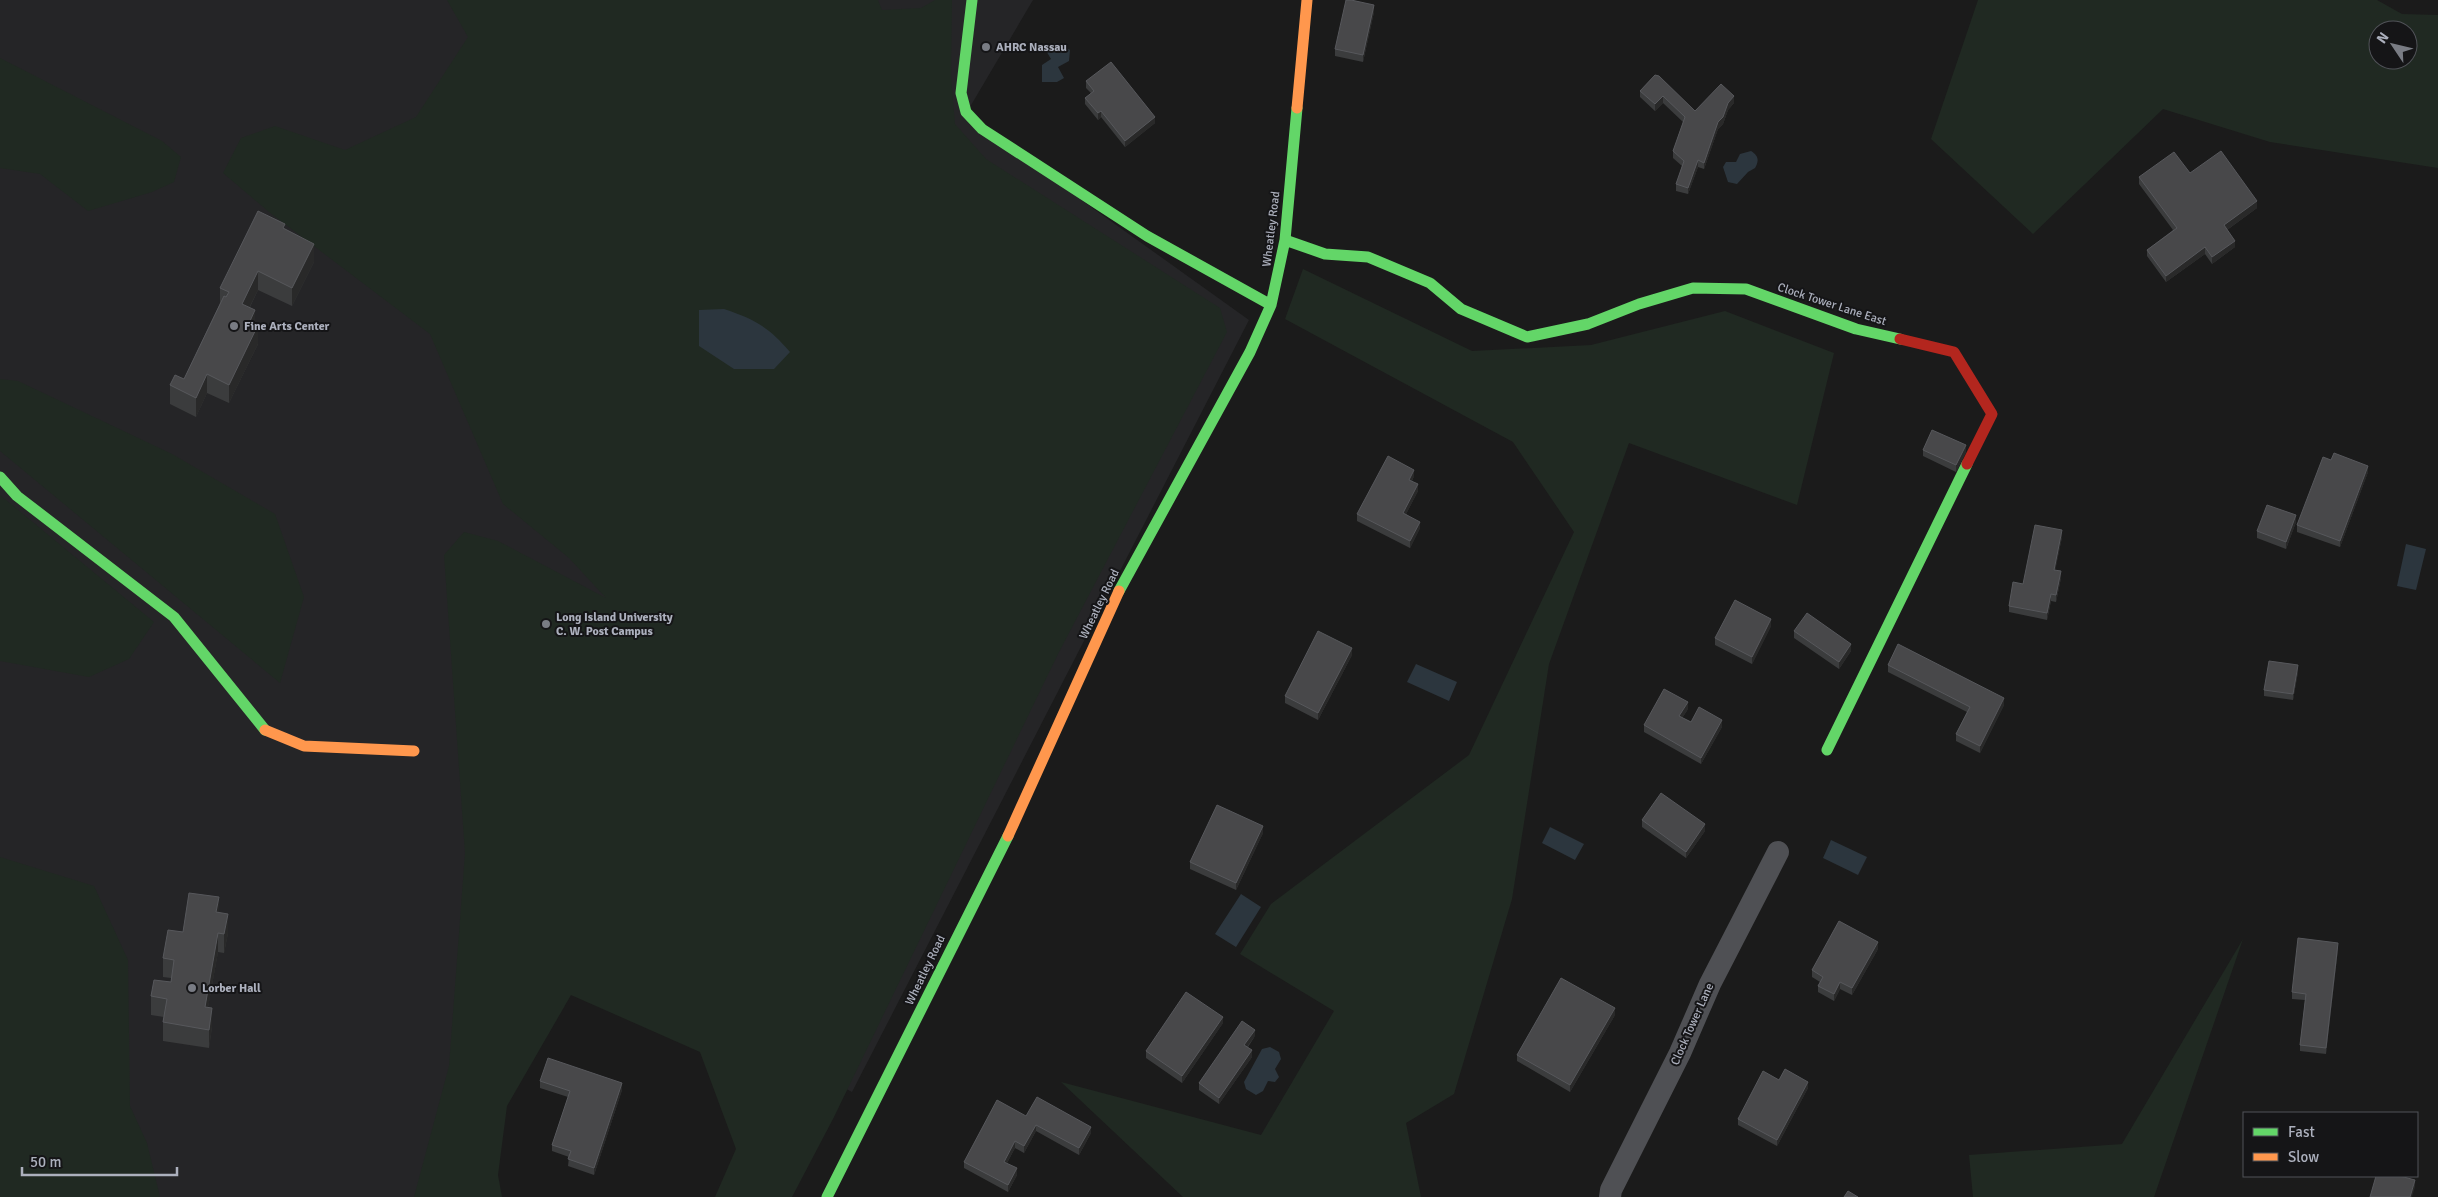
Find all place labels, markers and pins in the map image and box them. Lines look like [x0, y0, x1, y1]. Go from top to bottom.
place label: AHRC Nassau [996, 40, 1067, 55]
marker: AHRC Nassau [980, 41, 992, 53]
place label: Fine Arts Center [244, 319, 330, 334]
marker: Fine Arts Center [228, 320, 240, 332]
place label: Long Island University C. W. Post Campus [556, 610, 673, 639]
marker: Long Island University C. W. Post Campus [540, 618, 552, 630]
place label: Lorber Hall [202, 981, 261, 996]
marker: Lorber Hall [186, 982, 198, 994]

